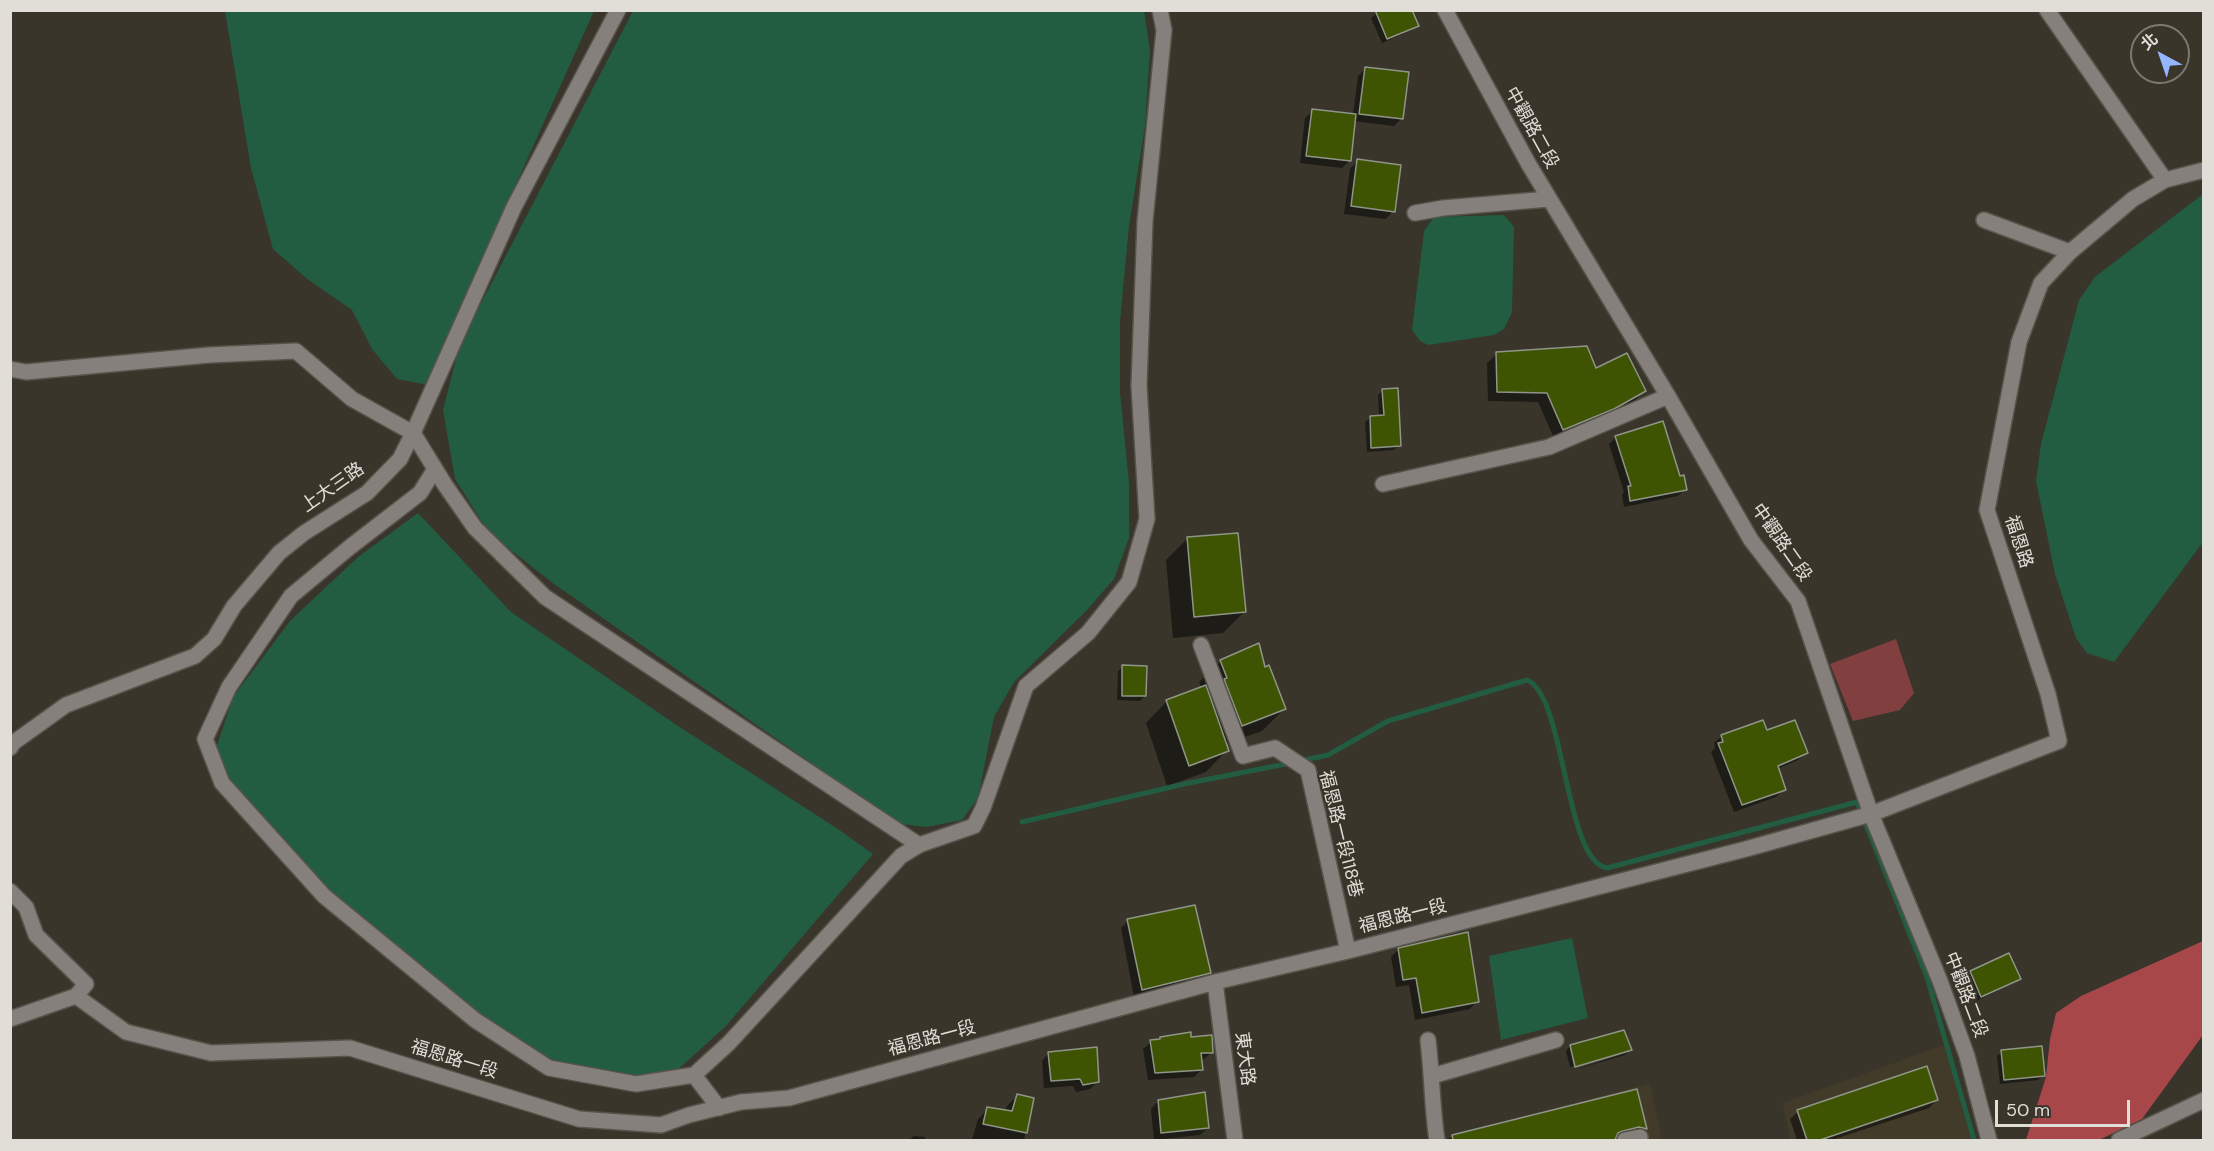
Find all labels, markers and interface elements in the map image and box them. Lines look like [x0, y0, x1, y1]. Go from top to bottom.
north arrow [2130, 24, 2190, 84]
text: 北 [2137, 28, 2162, 55]
street label: 中觀路二段 [1500, 83, 1562, 173]
street label: 上大三路 [297, 459, 369, 517]
street label: 中觀路二段 [1746, 500, 1816, 586]
street label: 福恩路 [1999, 513, 2037, 571]
street label: 福恩路一段118巷 [1314, 768, 1366, 900]
street label: 福恩路一段 [1357, 896, 1449, 938]
street label: 中觀路二段 [1939, 949, 1991, 1041]
street label: 福恩路一段 [886, 1017, 978, 1061]
street label: 東大路 [1230, 1031, 1258, 1087]
street label: 福恩路一段 [408, 1037, 500, 1083]
scale bar [1998, 1088, 2133, 1126]
text: 50 m [2006, 1098, 2050, 1122]

